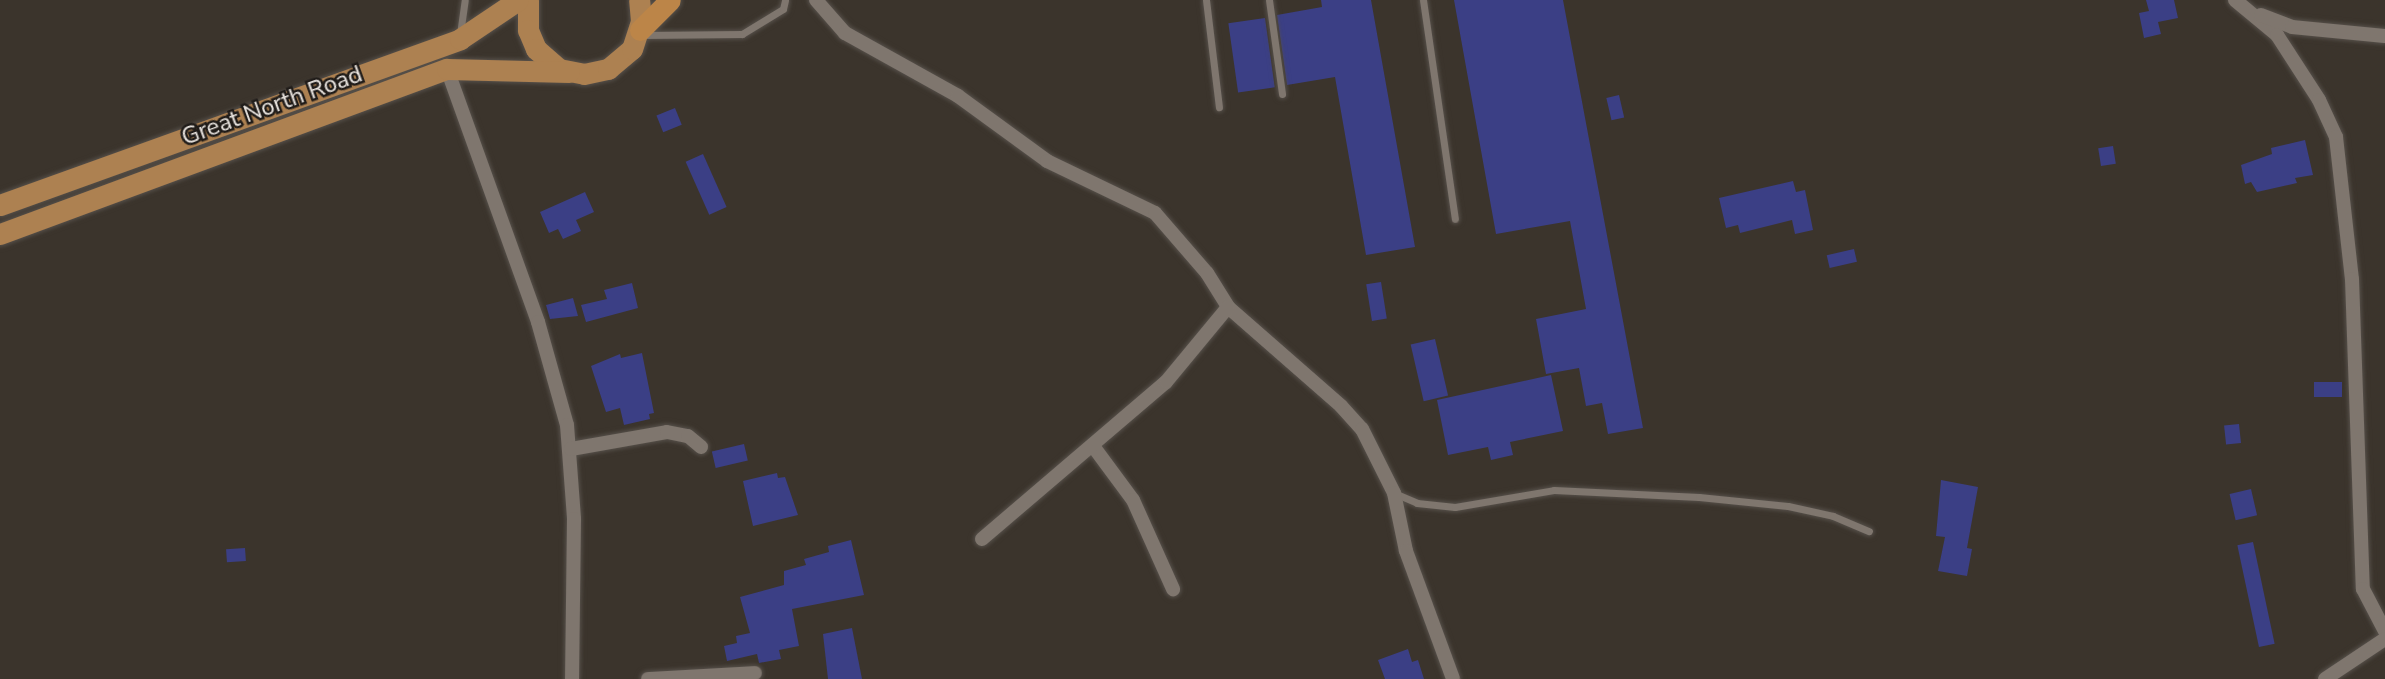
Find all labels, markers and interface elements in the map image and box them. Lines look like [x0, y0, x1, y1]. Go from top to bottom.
street label: Great North Road [178, 60, 366, 152]

